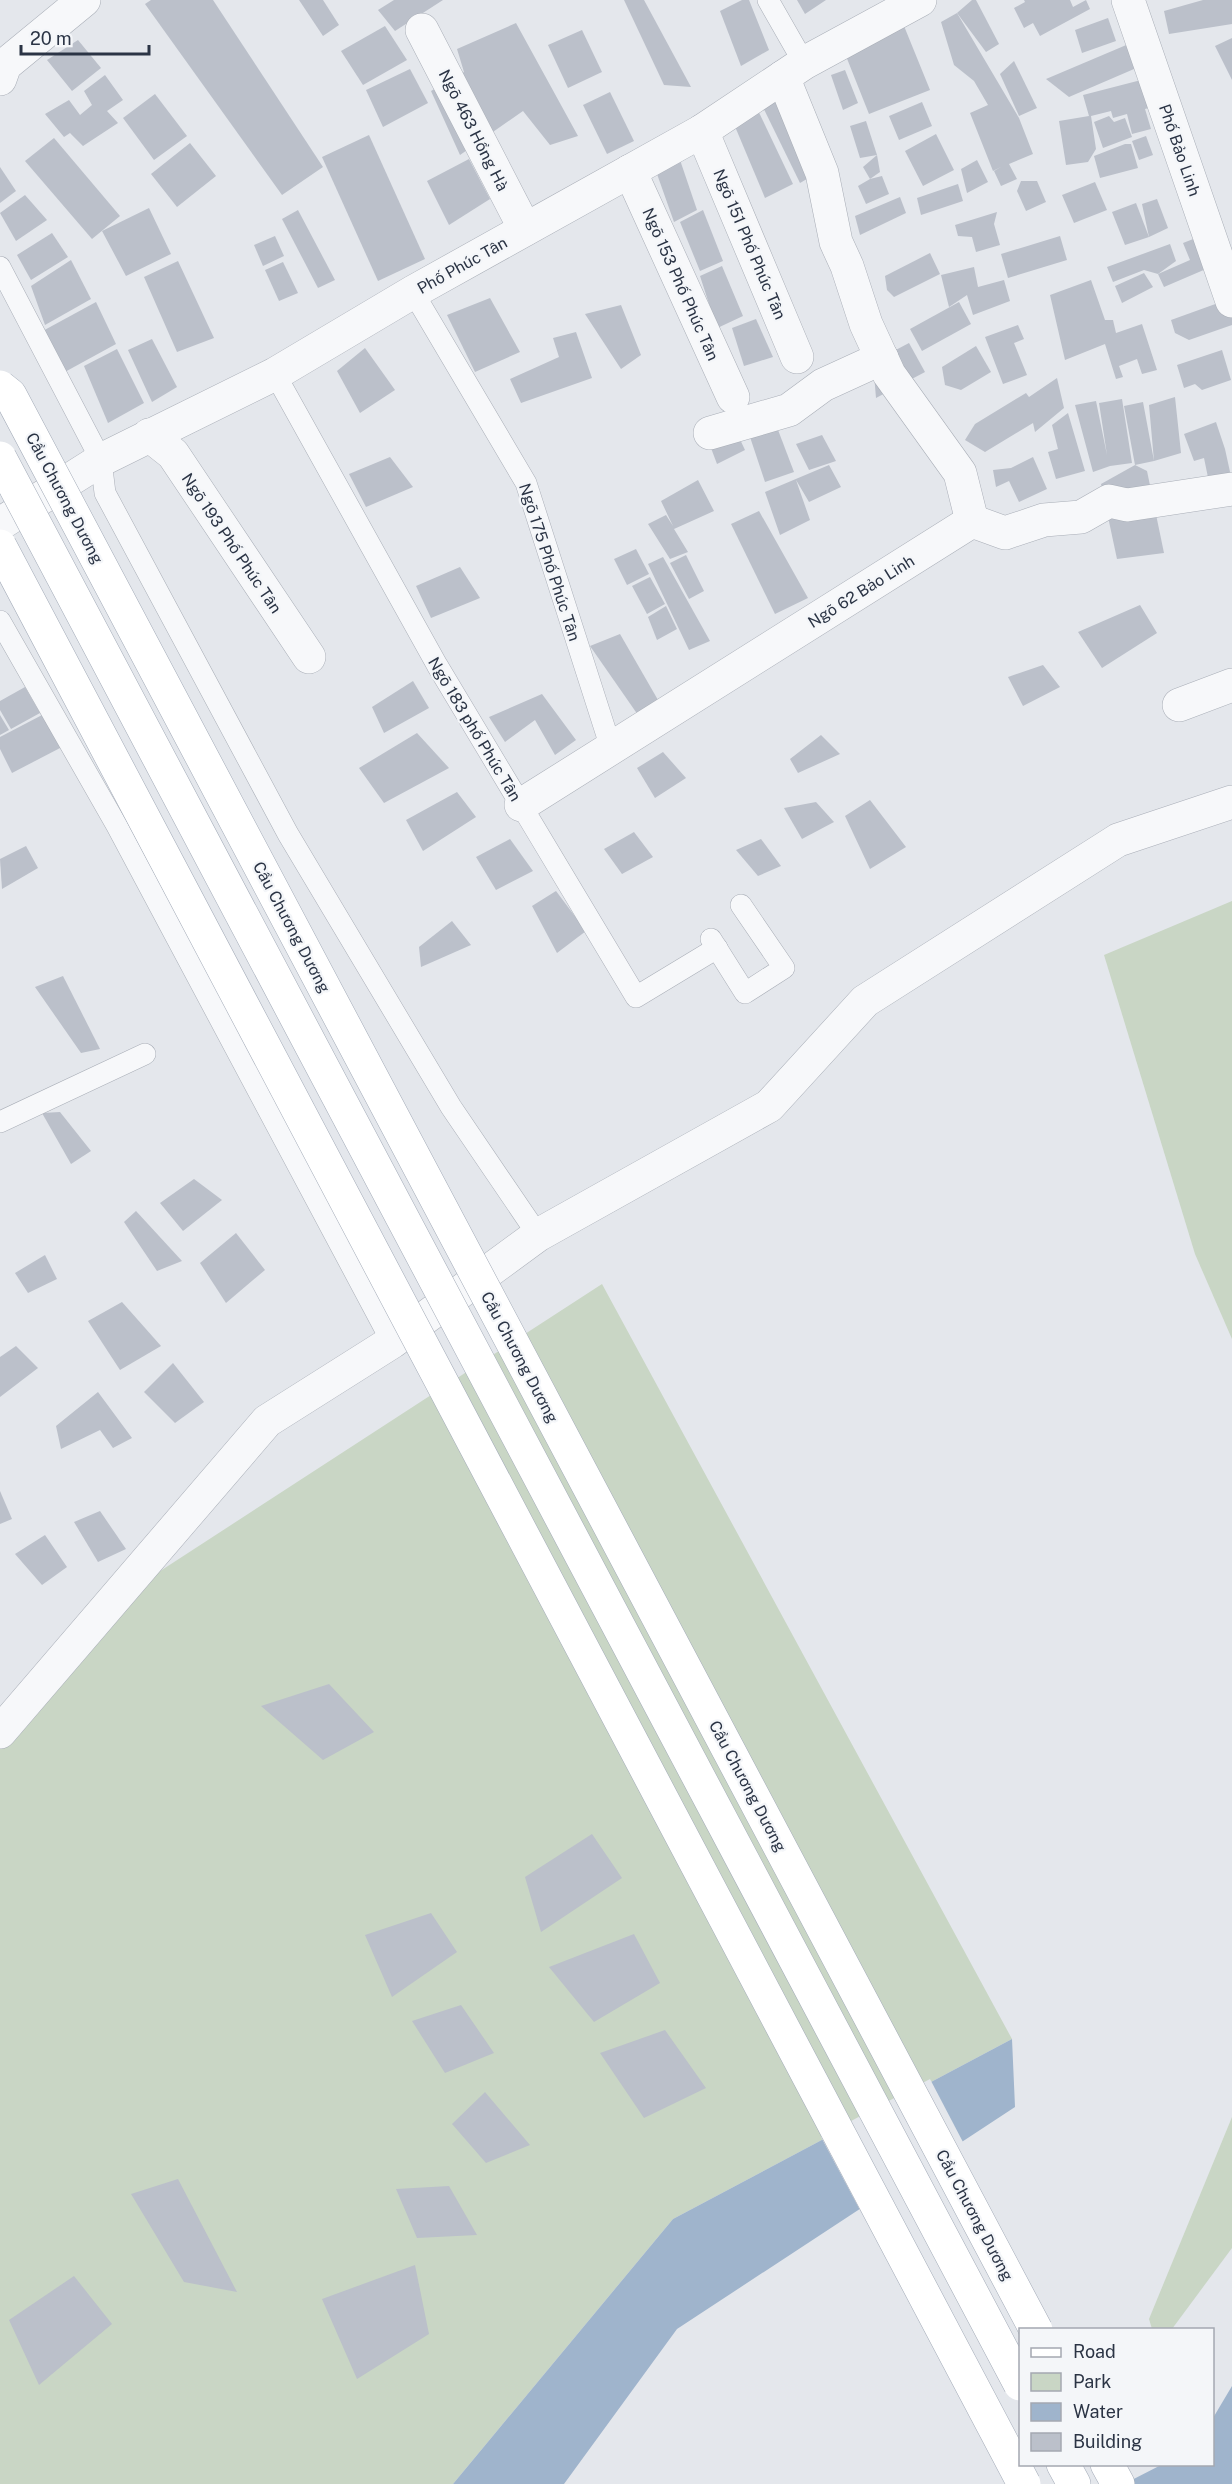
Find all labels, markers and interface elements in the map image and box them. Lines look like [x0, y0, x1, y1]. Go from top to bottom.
scale bar [21, 18, 148, 56]
text: 20 m [30, 28, 72, 49]
street label: Ngõ 463 Hồng Hà [435, 66, 512, 194]
street label: Phố Bảo Linh [1155, 101, 1204, 199]
street label: Ngõ 151 Phố Phúc Tân [709, 166, 790, 322]
street label: Ngõ 153 Phố Phúc Tân [638, 205, 723, 364]
street label: Phố Phúc Tân [414, 233, 511, 298]
street label: Cầu Chương Dương [22, 429, 107, 567]
street label: Ngõ 193 Phố Phúc Tân [178, 470, 286, 617]
street label: Ngõ 175 Phố Phúc Tân [515, 481, 584, 643]
street label: Ngõ 62 Bảo Linh [804, 551, 918, 632]
street label: Ngõ 183 phố Phúc Tân [424, 654, 525, 805]
street label: Cầu Chương Dương [249, 858, 334, 996]
street label: Cầu Chương Dương [477, 1288, 562, 1426]
street label: Cầu Chương Dương [705, 1717, 790, 1855]
street label: Cầu Chương Dương [932, 2146, 1017, 2284]
legend [1019, 2328, 1214, 2466]
text: Road [1073, 2341, 1116, 2362]
text: Park [1073, 2371, 1111, 2392]
text: Water [1073, 2401, 1123, 2422]
text: Building [1073, 2431, 1142, 2452]

